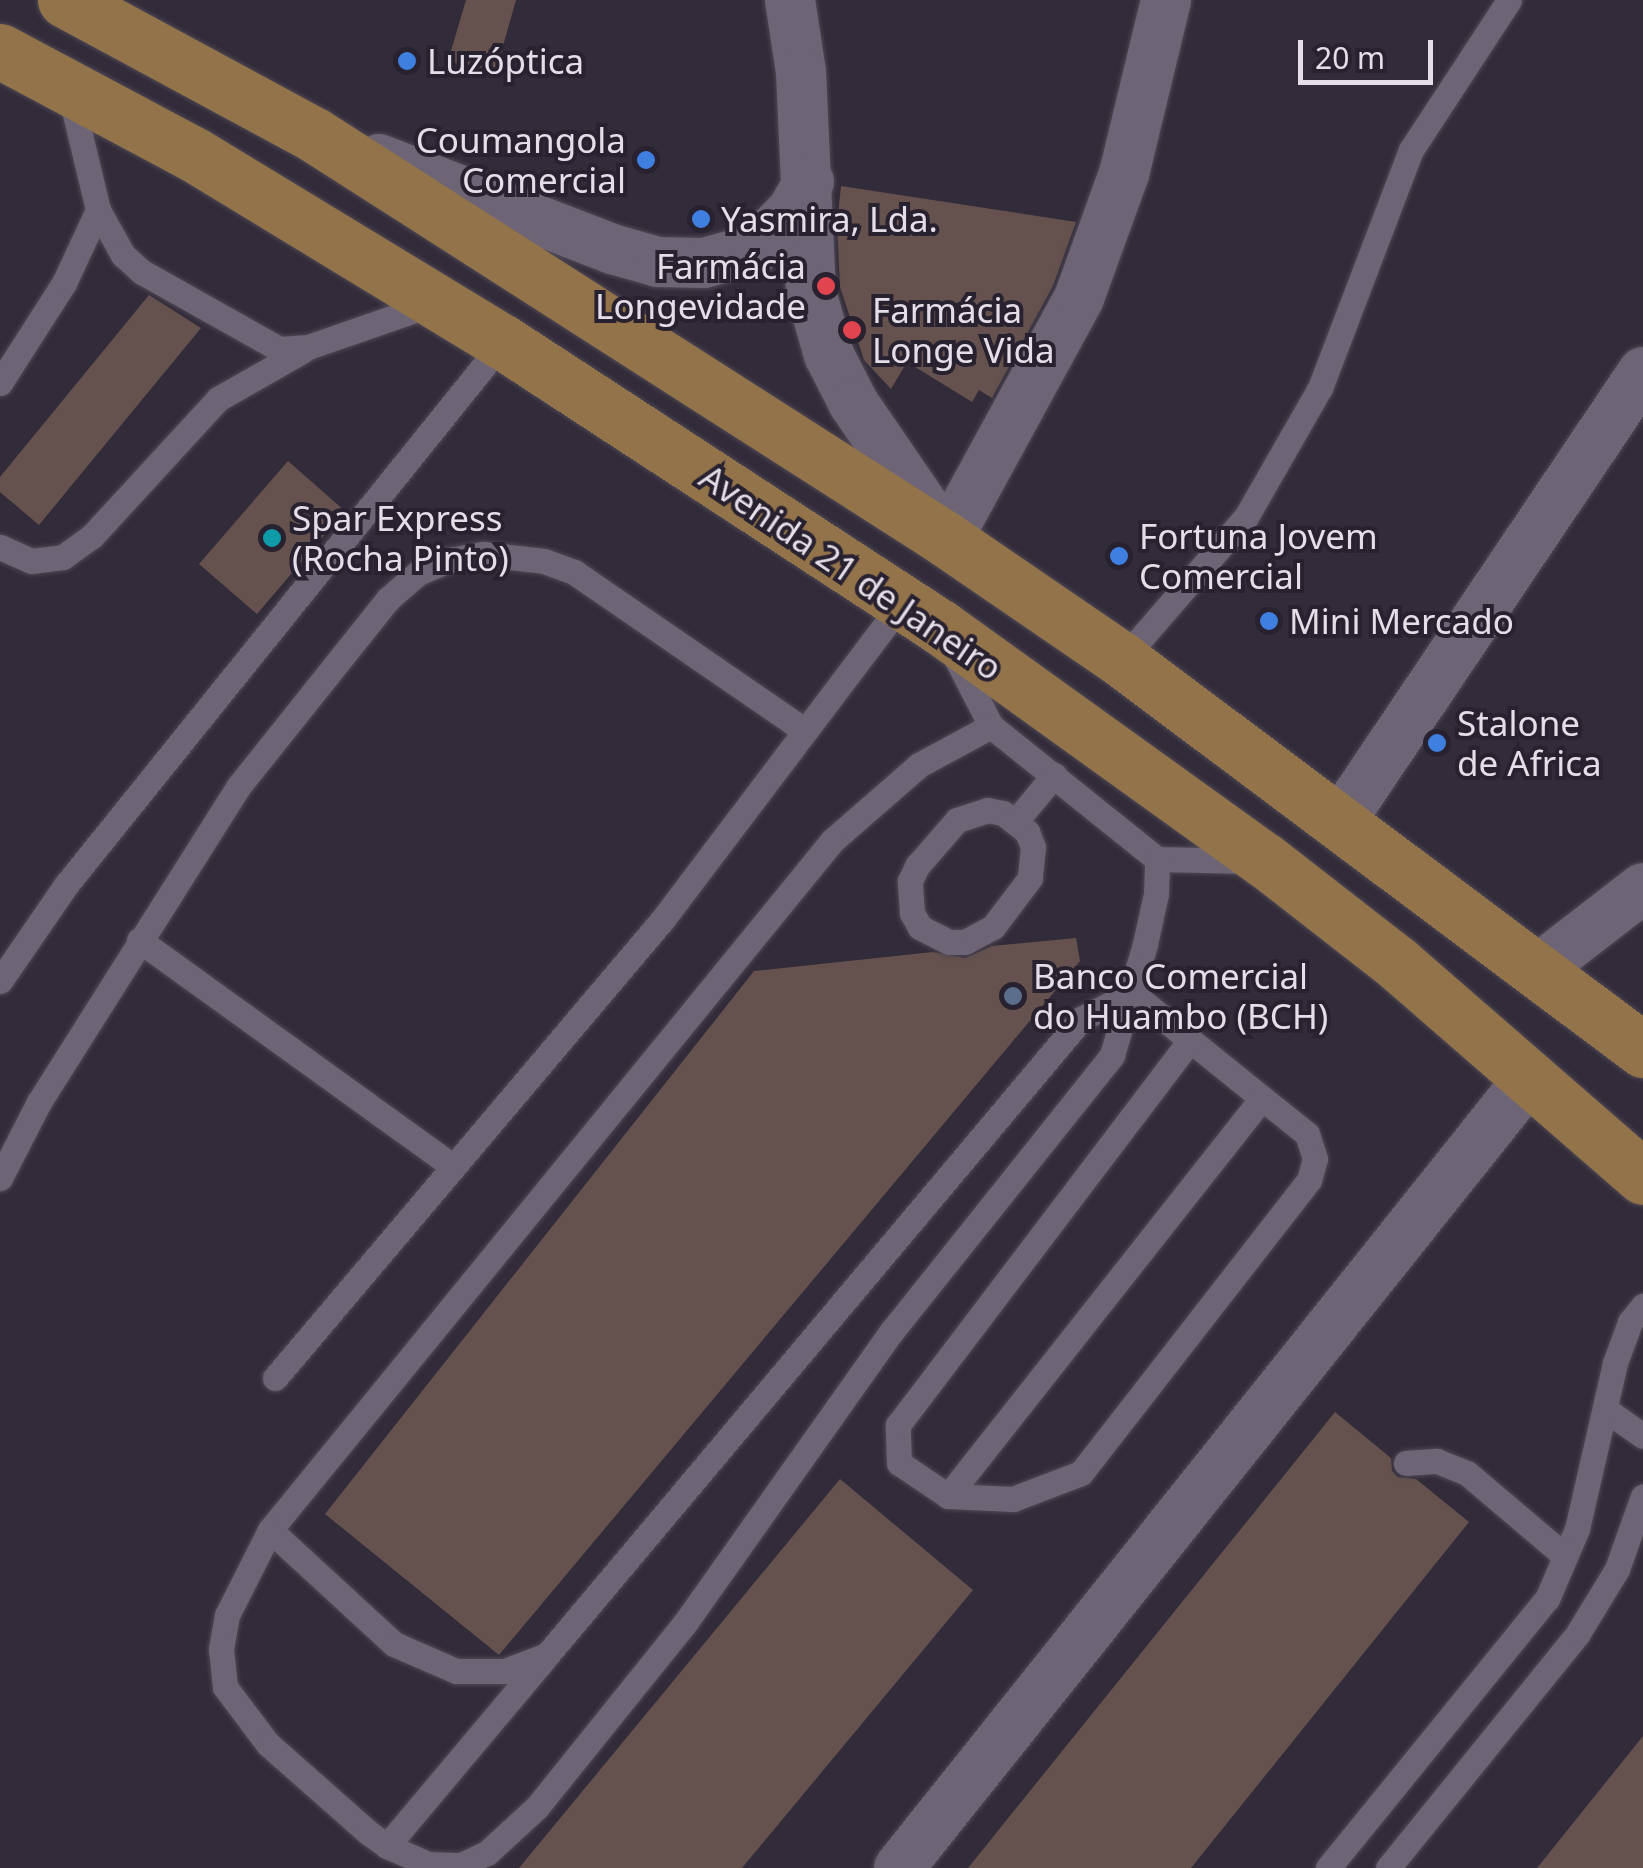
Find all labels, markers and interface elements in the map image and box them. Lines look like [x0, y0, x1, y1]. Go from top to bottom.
scale bar [1303, 20, 1438, 82]
text: 20 m [1315, 37, 1385, 78]
place label: Luzóptica [427, 40, 584, 82]
marker: Luzóptica [396, 50, 418, 72]
place label: Coumangola Comercial [416, 119, 626, 201]
marker: Coumangola Comercial [635, 149, 657, 171]
place label: Yasmira, Lda. [721, 198, 938, 240]
marker: Yasmira, Lda. [690, 208, 712, 230]
place label: Farmácia Longevidade [595, 245, 806, 327]
marker: Farmácia Longevidade [815, 275, 837, 297]
place label: Farmácia Longe Vida [872, 289, 1055, 371]
marker: Farmácia Longe Vida [841, 319, 863, 341]
street label: Avenida 21 de Janeiro [692, 455, 1010, 689]
place label: Spar Express (Rocha Pinto) [292, 497, 509, 579]
place label: Fortuna Jovem Comercial [1139, 515, 1378, 597]
marker: Spar Express (Rocha Pinto) [261, 527, 283, 549]
marker: Fortuna Jovem Comercial [1108, 545, 1130, 567]
place label: Mini Mercado [1289, 600, 1514, 642]
marker: Mini Mercado [1258, 610, 1280, 632]
place label: Stalone de Africa [1457, 702, 1602, 784]
marker: Stalone de Africa [1426, 732, 1448, 754]
place label: Banco Comercial do Huambo (BCH) [1033, 955, 1328, 1037]
marker: Banco Comercial do Huambo (BCH) [1002, 985, 1024, 1007]

